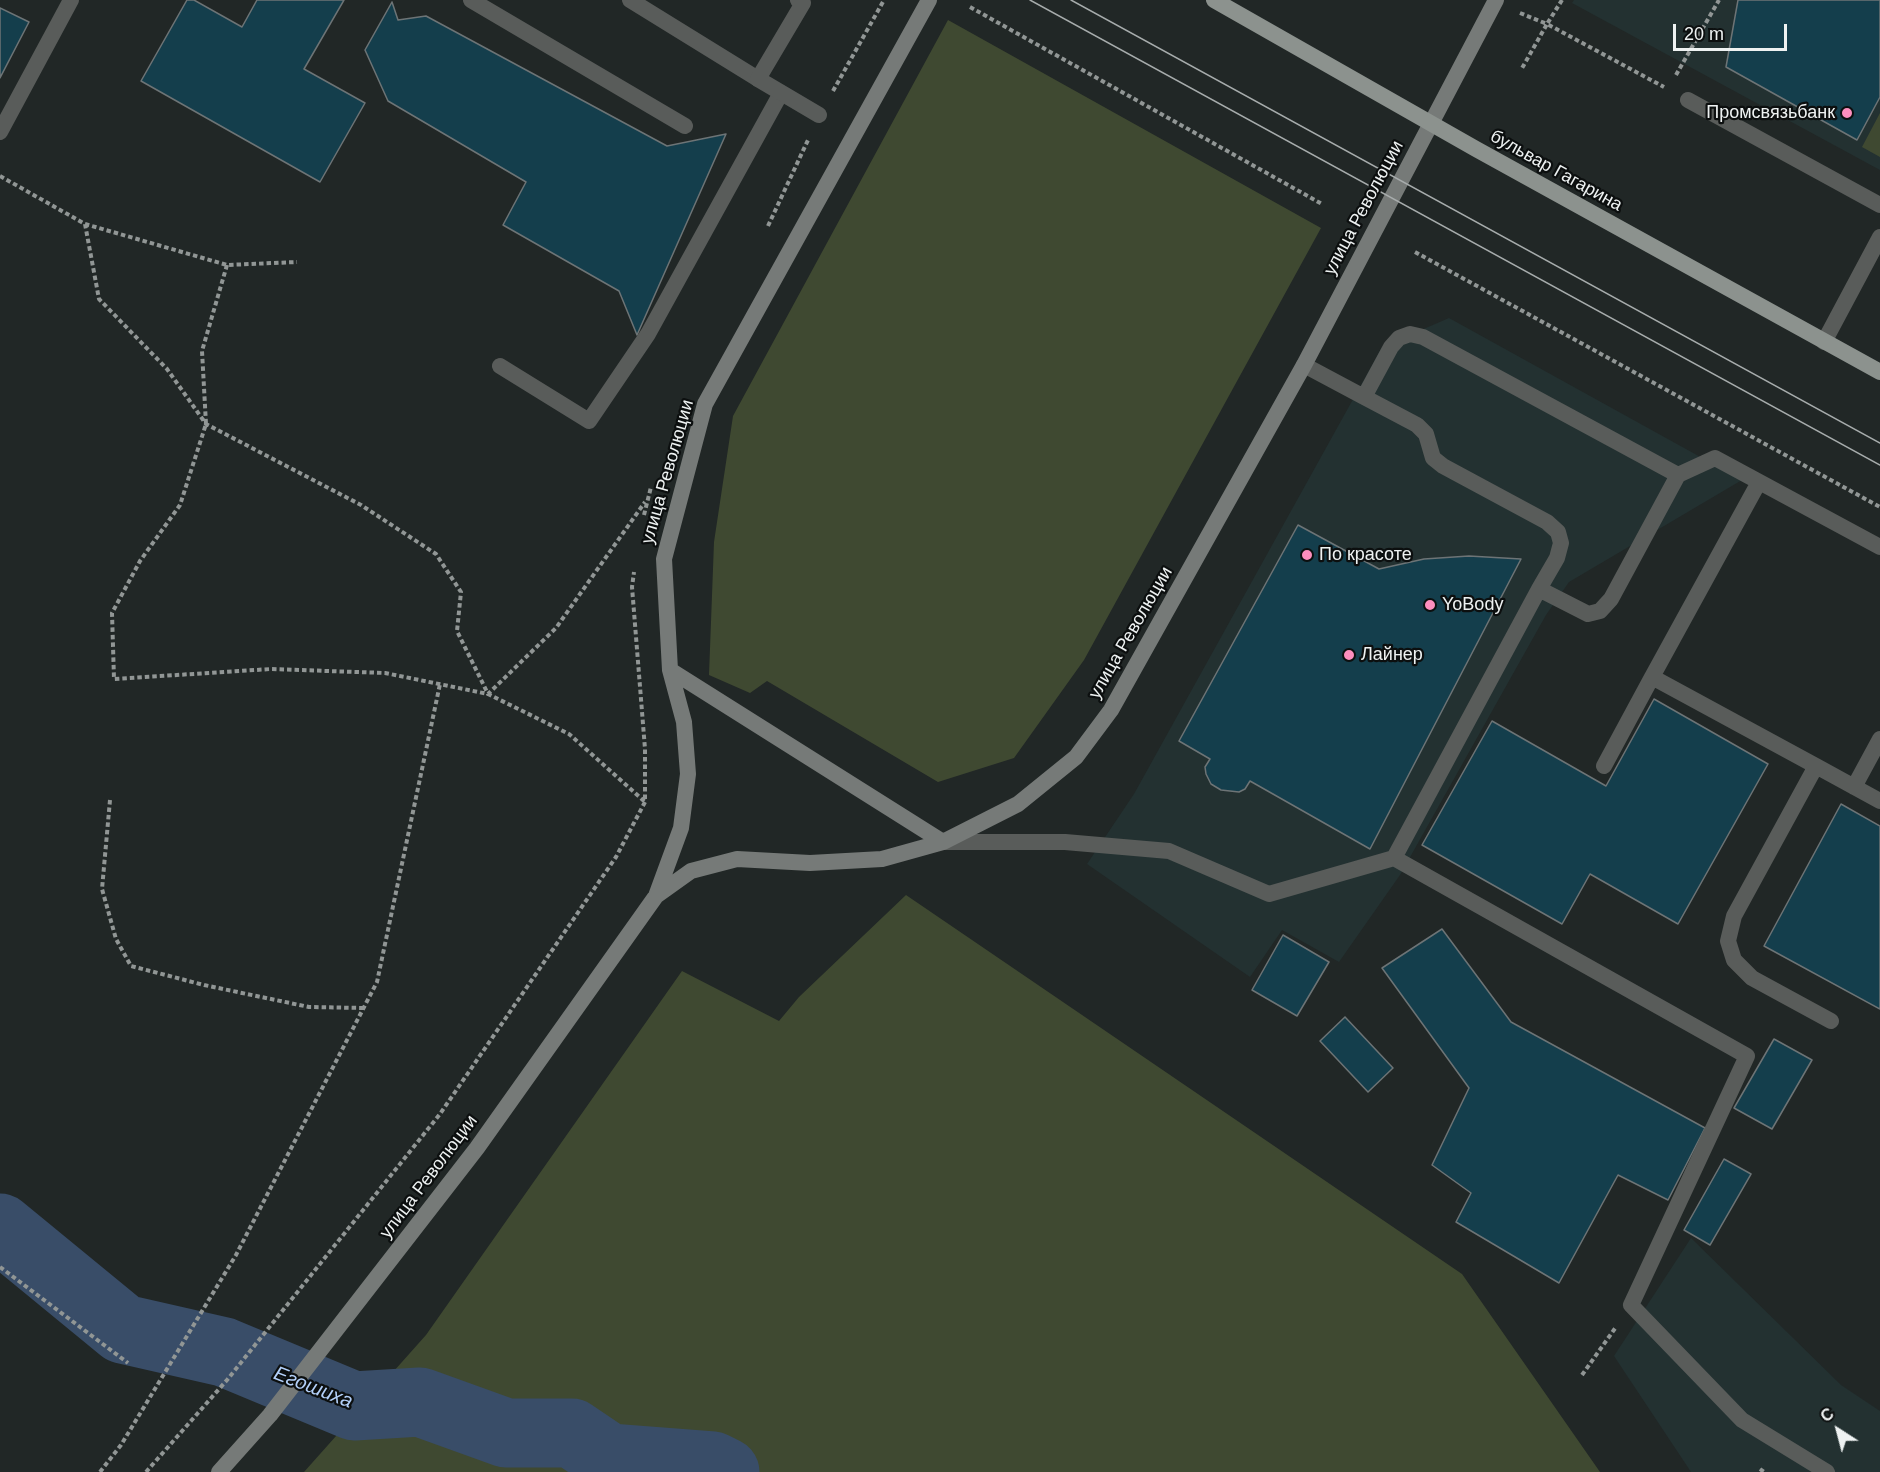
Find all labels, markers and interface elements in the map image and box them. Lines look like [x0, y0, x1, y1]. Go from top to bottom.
scale bar [1676, 12, 1790, 50]
text: 20 m [1684, 24, 1724, 44]
place label: Промсвязьбанк [1706, 102, 1835, 124]
marker: Промсвязьбанк [1840, 106, 1854, 120]
street label: бульвар Гагарина [1486, 126, 1626, 216]
street label: улица Революции [1319, 137, 1409, 279]
street label: улица Революции [637, 397, 699, 547]
place label: По красоте [1319, 544, 1412, 566]
marker: По красоте [1300, 548, 1314, 562]
street label: улица Революции [1084, 563, 1178, 703]
place label: YoBody [1442, 594, 1503, 616]
marker: YoBody [1423, 598, 1437, 612]
place label: Лайнер [1361, 644, 1423, 666]
marker: Лайнер [1342, 648, 1356, 662]
street label: улица Революции [376, 1111, 482, 1243]
water label: Егошиха [270, 1362, 356, 1414]
north arrow [1808, 1400, 1868, 1460]
text: С [1817, 1405, 1837, 1425]

